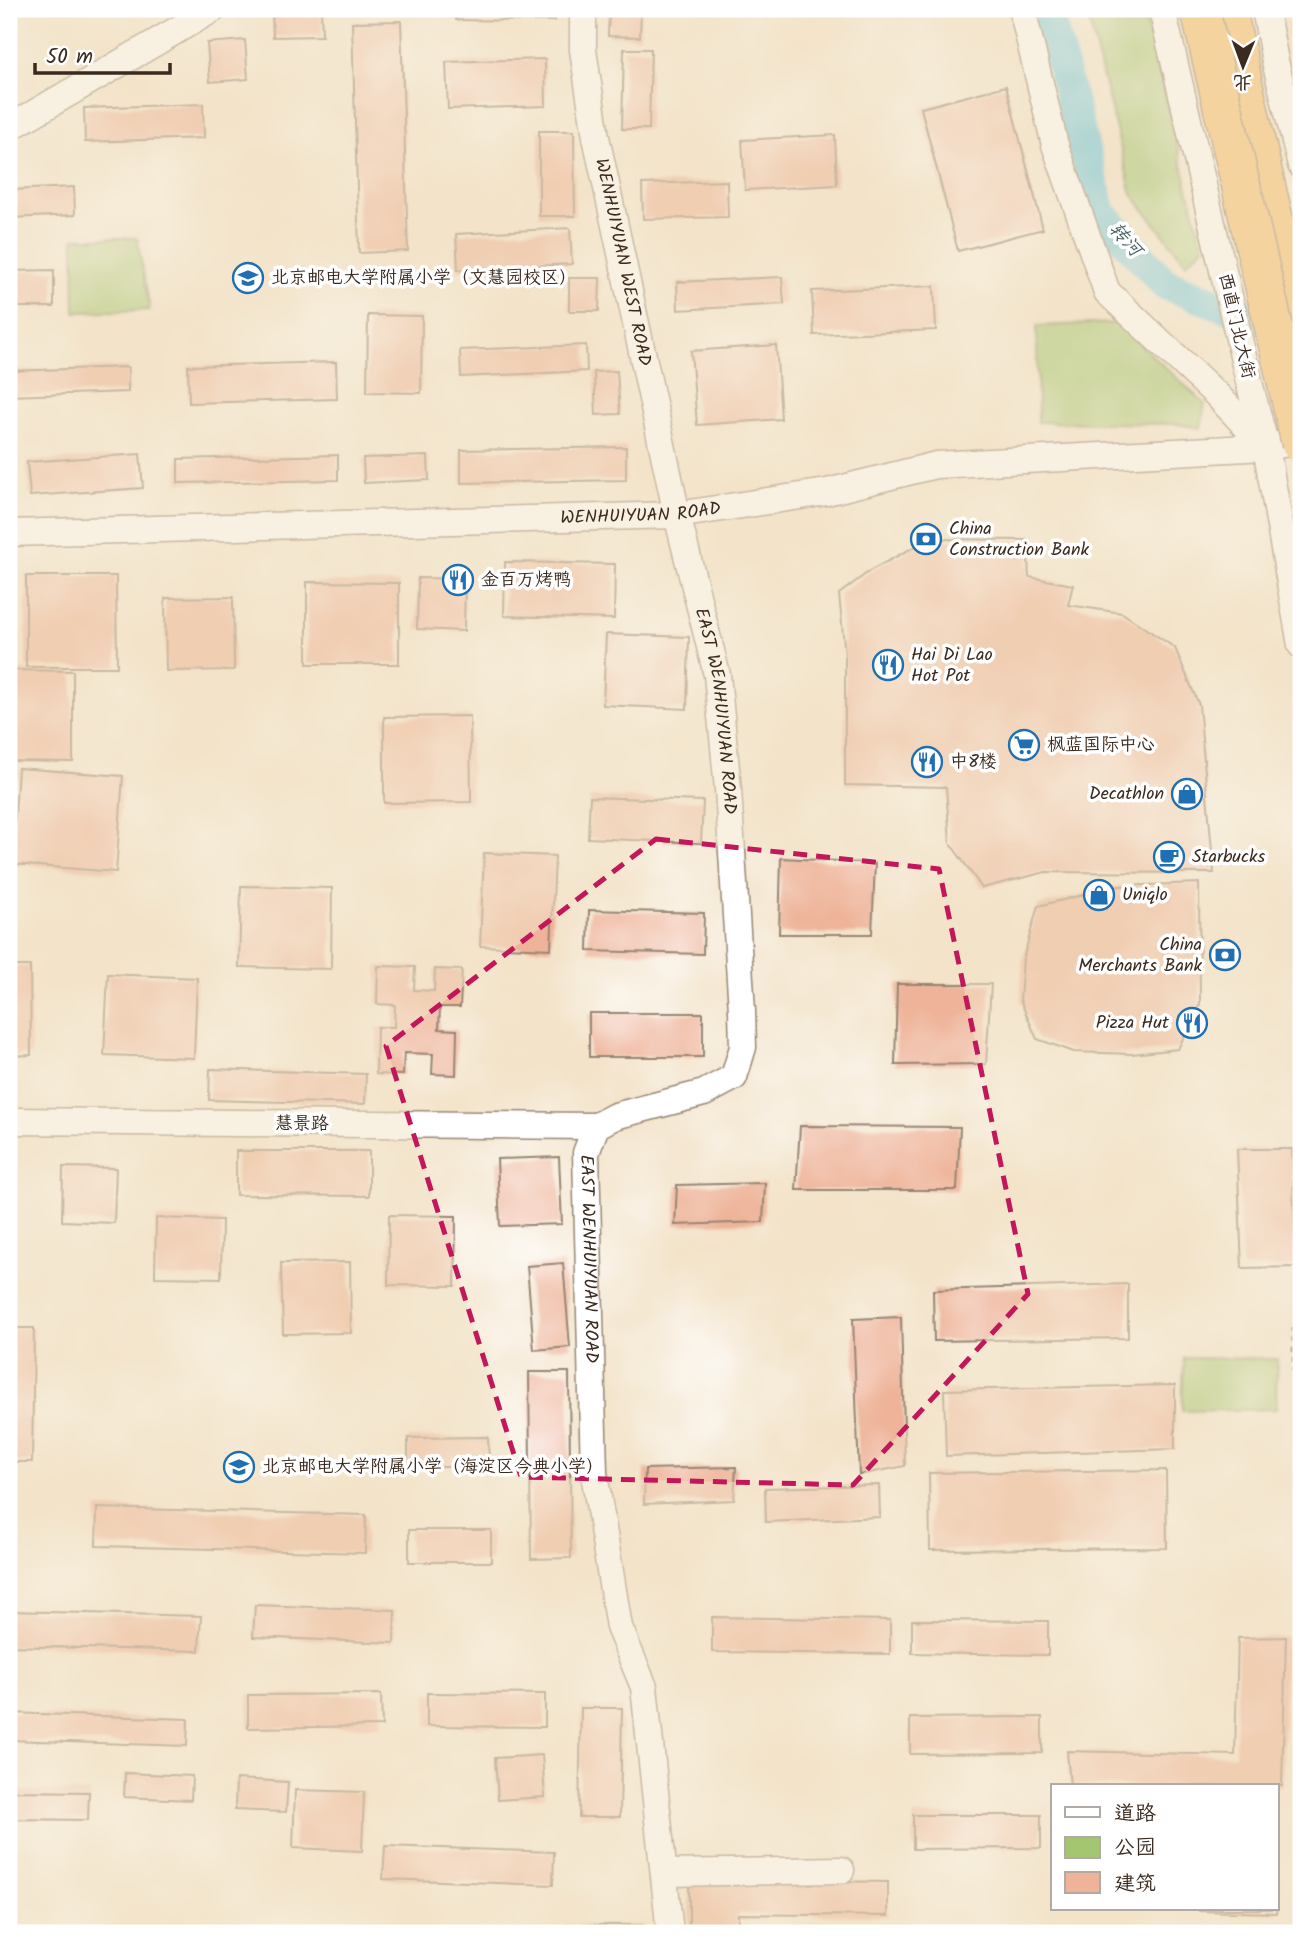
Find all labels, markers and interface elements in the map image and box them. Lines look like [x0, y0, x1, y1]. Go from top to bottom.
scale bar [35, 32, 170, 76]
north arrow [1208, 32, 1278, 102]
text: 50 m [46, 41, 93, 74]
text: 北 [1233, 66, 1253, 96]
street label: WENHUIYUAN WEST ROAD [586, 156, 659, 369]
water label: 转河 [1101, 216, 1151, 266]
school or university icon: 北京邮电大学附属小学（文慧园校区） [231, 261, 265, 295]
place label: 北京邮电大学附属小学（文慧园校区） [271, 264, 577, 293]
street label: 西直门北大街 [1210, 270, 1262, 382]
street label: WENHUIYUAN ROAD [560, 494, 723, 533]
place label: China Construction Bank [949, 515, 1090, 565]
bank icon: China Construction Bank [909, 522, 943, 556]
restaurant icon: 金百万烤鸭 [441, 563, 475, 597]
place label: 金百万烤鸭 [481, 566, 571, 595]
street label: EAST WENHUIYUAN ROAD [686, 605, 744, 816]
place label: Hai Di Lao Hot Pot [911, 641, 993, 691]
restaurant icon: Hai Di Lao Hot Pot [871, 648, 905, 682]
supermarket icon: 枫蓝国际中心 [1007, 728, 1041, 762]
place label: 枫蓝国际中心 [1047, 731, 1155, 760]
restaurant icon: 中8楼 [910, 745, 944, 779]
place label: 中8楼 [950, 748, 997, 777]
shop icon: Decathlon [1170, 777, 1204, 811]
place label: Decathlon [1089, 780, 1164, 809]
cafe icon: Starbucks [1152, 840, 1186, 874]
place label: Starbucks [1192, 843, 1265, 872]
shop icon: Uniqlo [1082, 878, 1116, 912]
place label: Uniqlo [1122, 881, 1168, 910]
place label: China Merchants Bank [1078, 931, 1203, 981]
bank icon: China Merchants Bank [1208, 938, 1242, 972]
restaurant icon: Pizza Hut [1175, 1006, 1209, 1040]
place label: Pizza Hut [1096, 1009, 1170, 1038]
street label: 慧景路 [275, 1110, 329, 1139]
street label: EAST WENHUIYUAN ROAD [572, 1154, 606, 1364]
school or university icon: 北京邮电大学附属小学（海淀区今典小学） [222, 1450, 256, 1484]
place label: 北京邮电大学附属小学（海淀区今典小学） [262, 1453, 604, 1482]
legend [1051, 1784, 1278, 1910]
text: 道路 [1114, 1798, 1156, 1831]
text: 公园 [1114, 1832, 1156, 1865]
text: 建筑 [1114, 1868, 1156, 1901]

